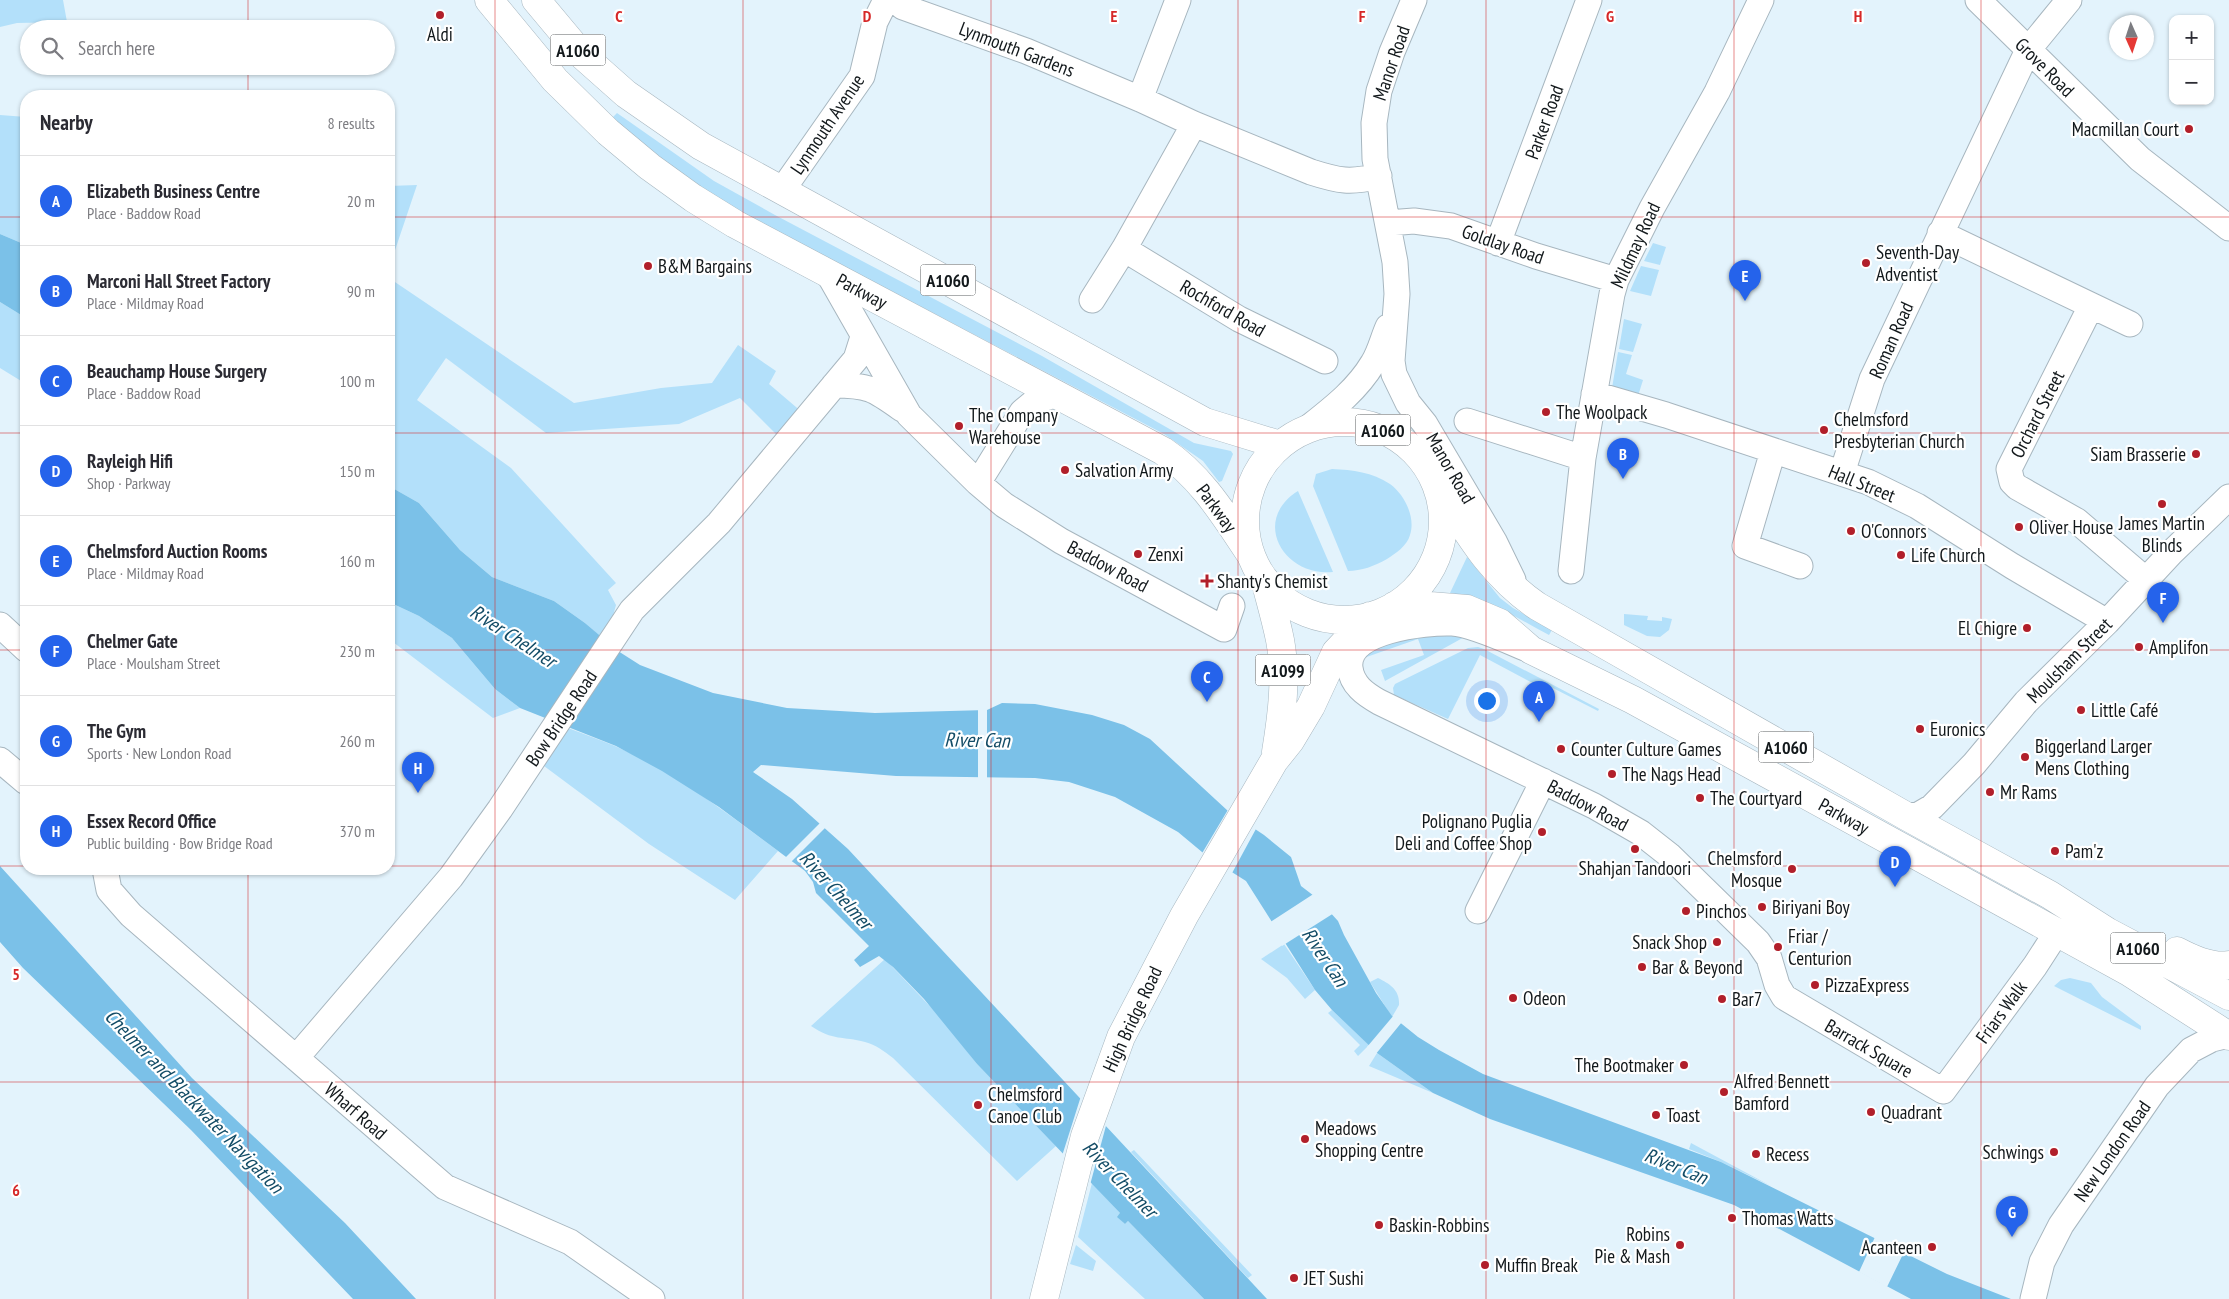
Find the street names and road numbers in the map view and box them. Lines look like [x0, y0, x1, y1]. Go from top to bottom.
street label: Lynmouth Gardens [956, 16, 1078, 82]
street label: Manor Road [1367, 22, 1415, 104]
street label: Grove Road [2010, 32, 2080, 102]
road number: A1060 [550, 34, 606, 66]
street label: Lynmouth Avenue [785, 69, 869, 179]
street label: Parker Road [1519, 81, 1569, 163]
street label: Mildmay Road [1605, 198, 1665, 292]
street label: Goldlay Road [1459, 219, 1547, 269]
road number: A1060 [920, 264, 976, 296]
street label: Parkway [832, 268, 892, 315]
street label: Rochford Road [1176, 274, 1270, 342]
street label: Roman Road [1863, 298, 1919, 382]
street label: Orchard Street [2005, 365, 2070, 462]
road number: A1060 [1356, 414, 1410, 446]
street label: Manor Road [1421, 428, 1481, 508]
street label: Hall Street [1825, 459, 1900, 508]
street label: Parkway [1191, 479, 1243, 538]
street label: Baddow Road [1063, 535, 1153, 597]
street label: Moulsham Street [2021, 612, 2117, 708]
road number: A1099 [1256, 654, 1310, 686]
street label: Bow Bridge Road [520, 665, 602, 771]
road number: A1060 [1758, 732, 1814, 762]
street label: Baddow Road [1543, 774, 1633, 836]
street label: Parkway [1814, 792, 1874, 840]
road number: A1060 [2110, 932, 2166, 964]
street label: High Bridge Road [1097, 962, 1167, 1076]
street label: Friars Walk [1970, 975, 2032, 1048]
street label: Barrack Square [1821, 1013, 1917, 1083]
street label: Wharf Road [320, 1077, 392, 1145]
street label: New London Road [2068, 1096, 2156, 1206]

